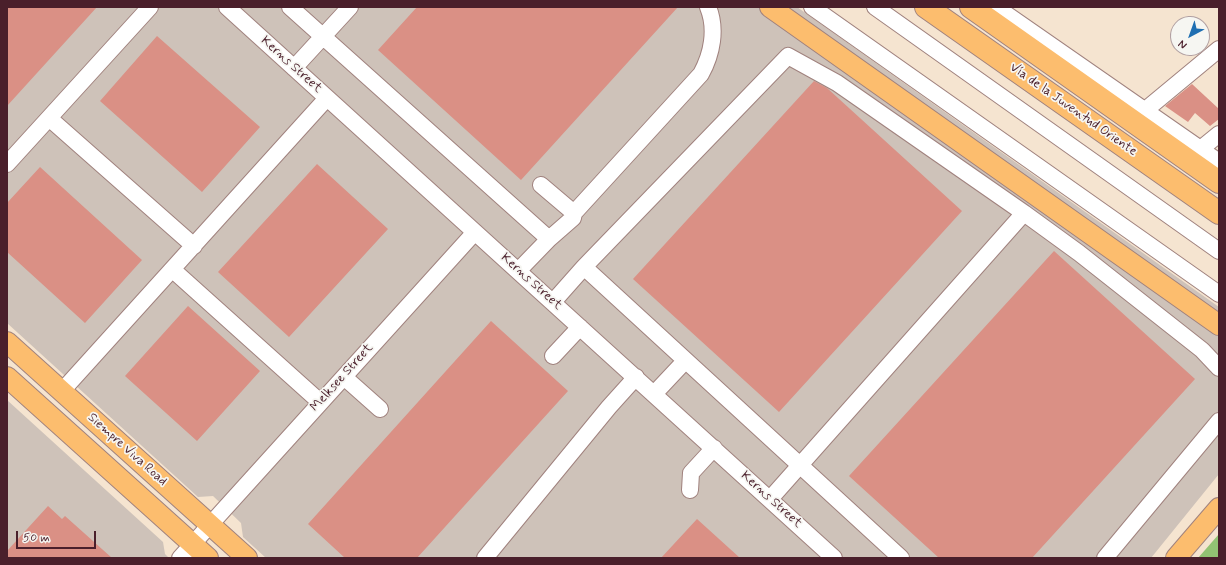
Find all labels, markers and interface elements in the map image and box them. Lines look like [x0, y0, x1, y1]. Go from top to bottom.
north arrow [1170, 16, 1210, 56]
street label: Kerns Street [257, 33, 325, 97]
text: N [1175, 37, 1190, 52]
street label: Vía de la Juventud Oriente [1006, 60, 1140, 160]
street label: Kerns Street [497, 250, 565, 314]
street label: Melksee Street [307, 341, 377, 415]
street label: Siempre Viva Road [84, 410, 170, 490]
street label: Kerns Street [737, 468, 805, 532]
scale bar [18, 523, 98, 549]
text: 50 m [23, 530, 50, 546]

